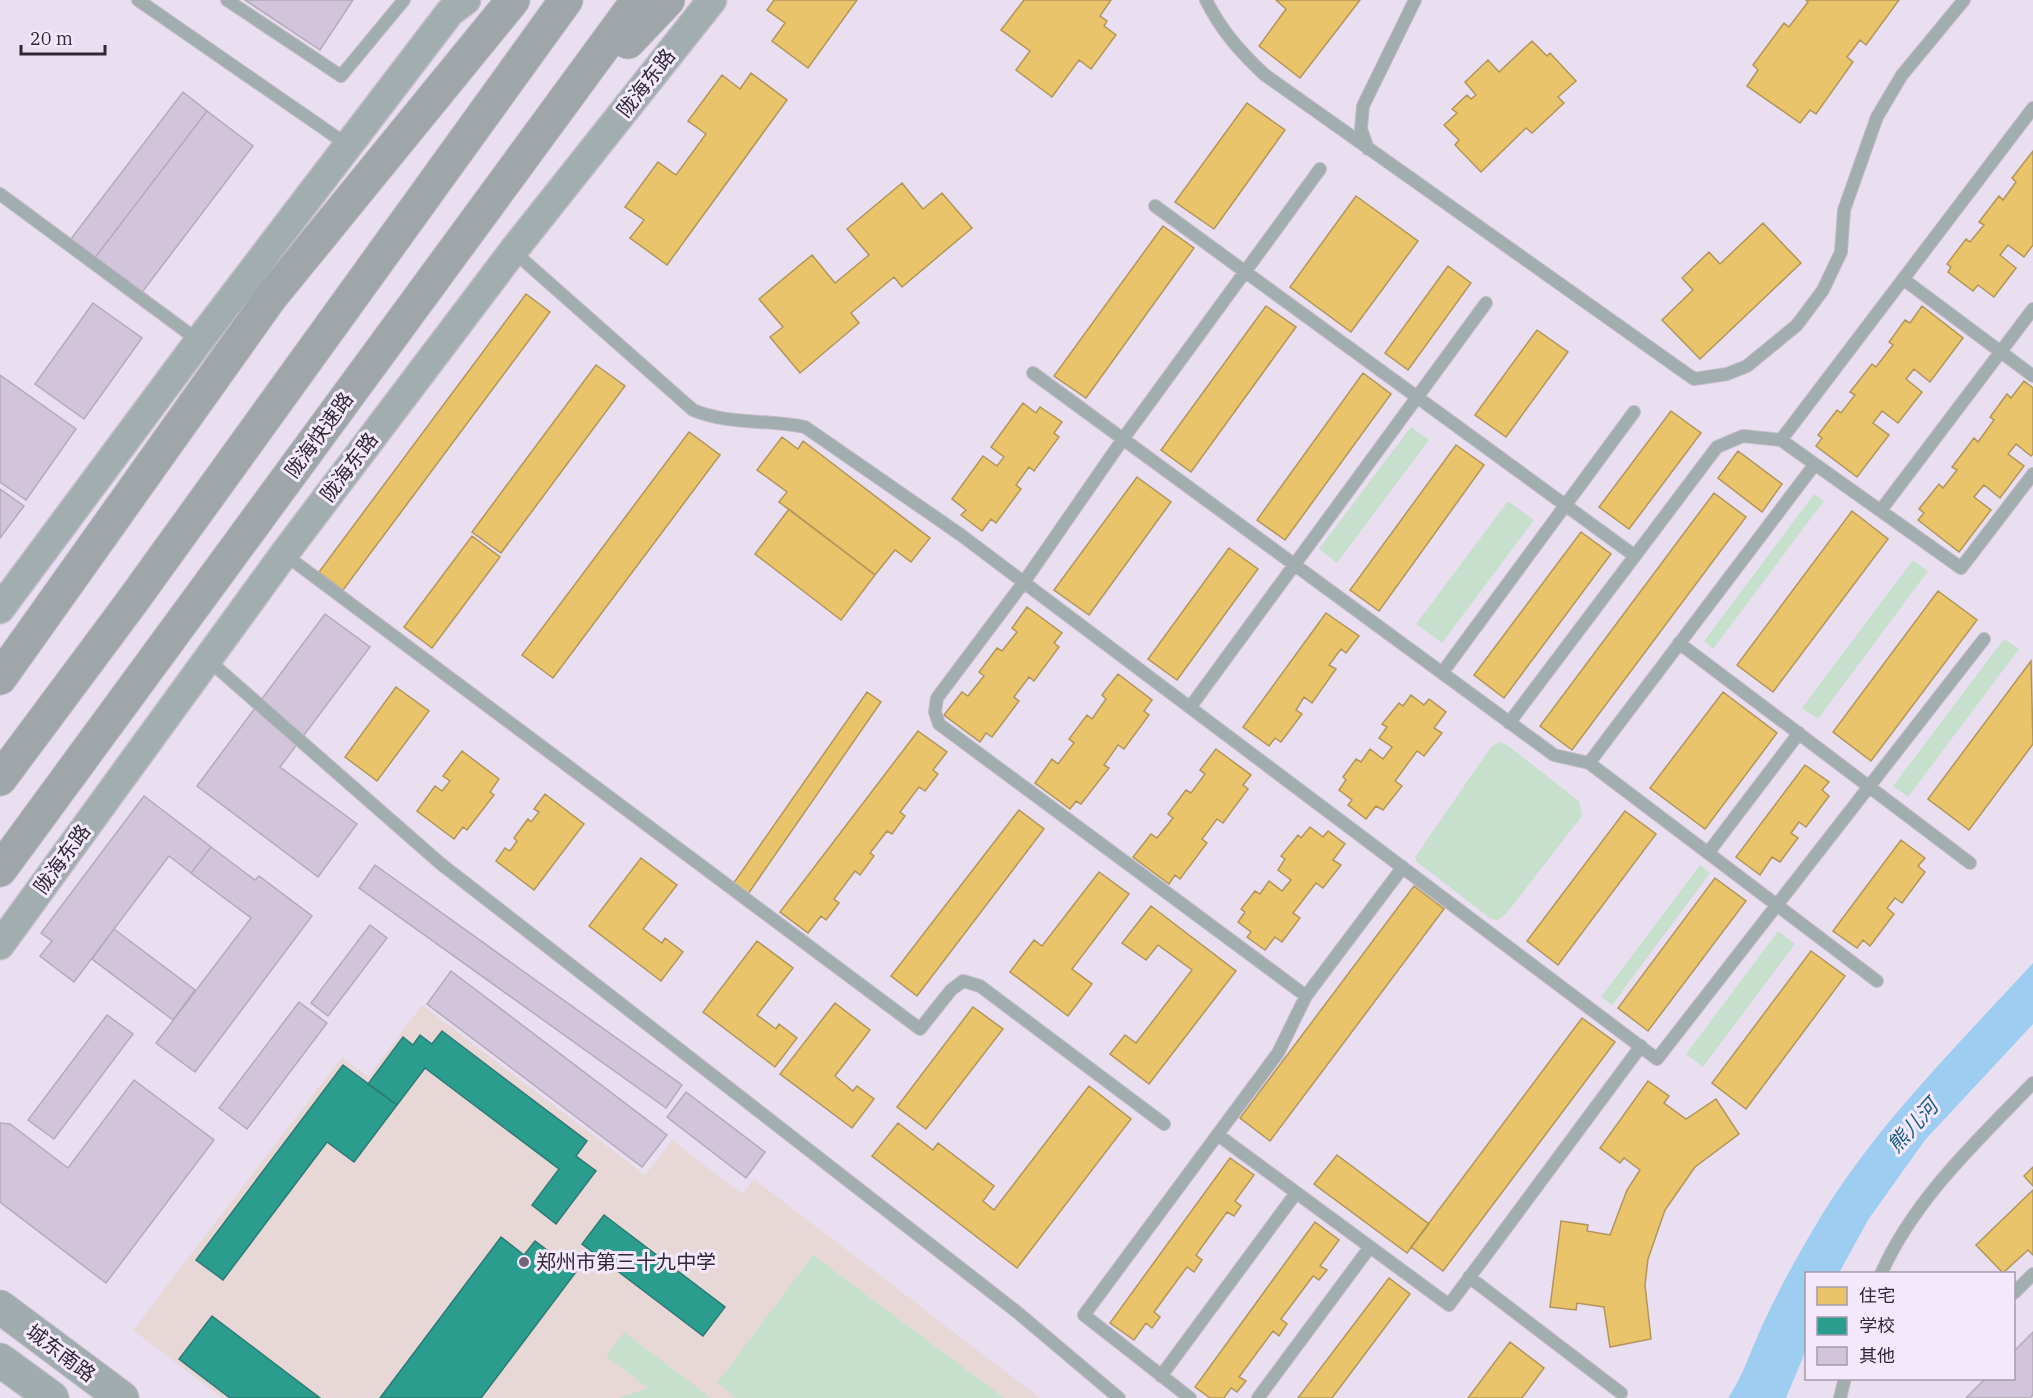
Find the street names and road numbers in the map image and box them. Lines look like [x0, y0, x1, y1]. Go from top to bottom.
street label: 陇海东路 [610, 43, 681, 123]
street label: 陇海快速路 [278, 386, 359, 483]
street label: 陇海东路 [314, 427, 383, 507]
street label: 陇海东路 [27, 818, 96, 899]
street label: 城东南路 [21, 1318, 101, 1387]

